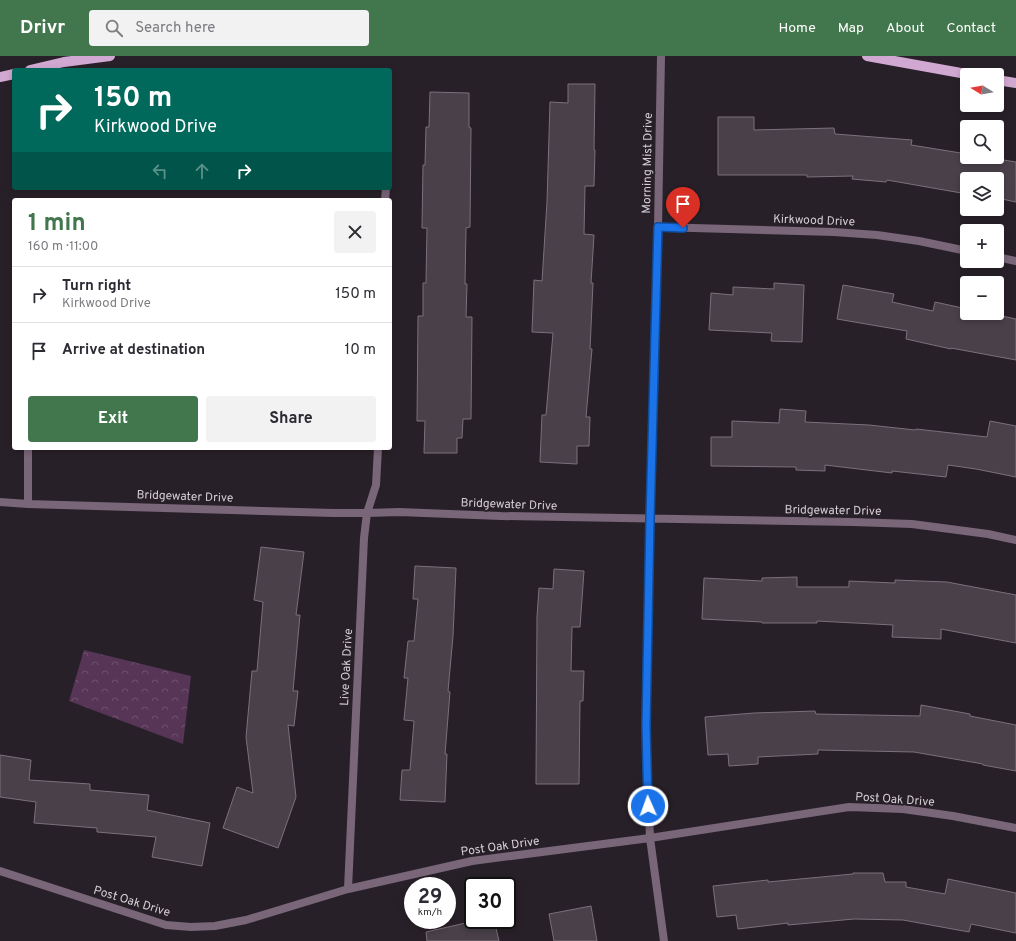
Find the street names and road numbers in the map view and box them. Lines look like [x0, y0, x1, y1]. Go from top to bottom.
street label: Morning Mist Drive [639, 112, 657, 214]
street label: Kirkwood Drive [773, 212, 855, 230]
street label: Bridgewater Drive [136, 487, 234, 507]
street label: Bridgewater Drive [460, 495, 558, 515]
street label: Bridgewater Drive [784, 502, 882, 520]
street label: Live Oak Drive [337, 628, 357, 706]
street label: Post Oak Drive [855, 789, 935, 811]
street label: Post Oak Drive [460, 834, 541, 860]
street label: Post Oak Drive [91, 883, 172, 921]

